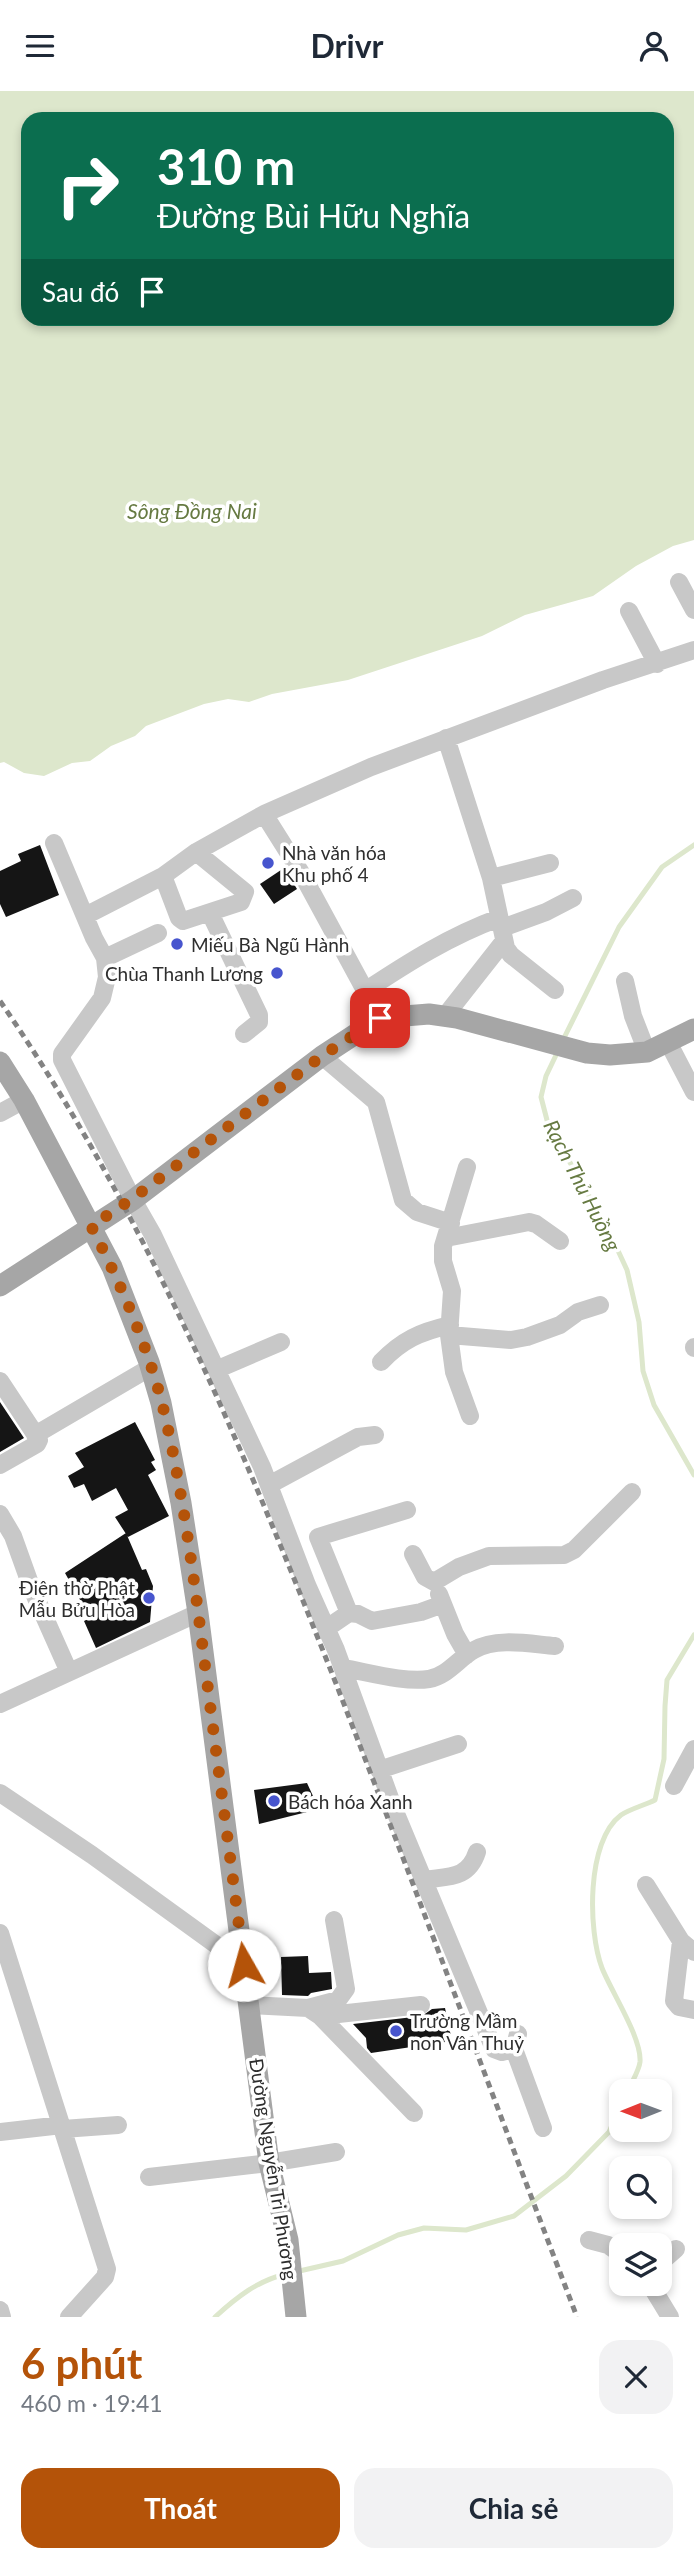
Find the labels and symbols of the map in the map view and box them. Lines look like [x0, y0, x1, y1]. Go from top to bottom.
water label: Sông Đồng Nai [127, 498, 257, 523]
place label: Nhà văn hóa Khu phố 4 [282, 841, 386, 886]
marker: Nhà văn hóa Khu phố 4 [260, 855, 276, 871]
place label: Miếu Bà Ngũ Hành [191, 933, 349, 956]
marker: Miếu Bà Ngũ Hành [169, 936, 185, 952]
place label: Chùa Thanh Lương [105, 962, 263, 985]
marker: Chùa Thanh Lương [269, 965, 285, 981]
pin [350, 988, 410, 1048]
water label: Rạch Thủ Huồng [539, 1115, 627, 1256]
place label: Điện thờ Phật Mẫu Bửu Hòa [19, 1576, 135, 1621]
marker: Điện thờ Phật Mẫu Bửu Hòa [141, 1590, 157, 1606]
place label: Bách hóa Xanh [288, 1790, 413, 1813]
marker: Bách hóa Xanh [266, 1793, 282, 1809]
position arrow [207, 1928, 281, 2002]
place label: Trường Mầm non Vân Thuỷ [410, 2009, 524, 2054]
marker: Trường Mầm non Vân Thuỷ [388, 2023, 404, 2039]
street label: Đường Nguyễn Tri Phương [245, 2057, 303, 2282]
north arrow [609, 2079, 672, 2142]

